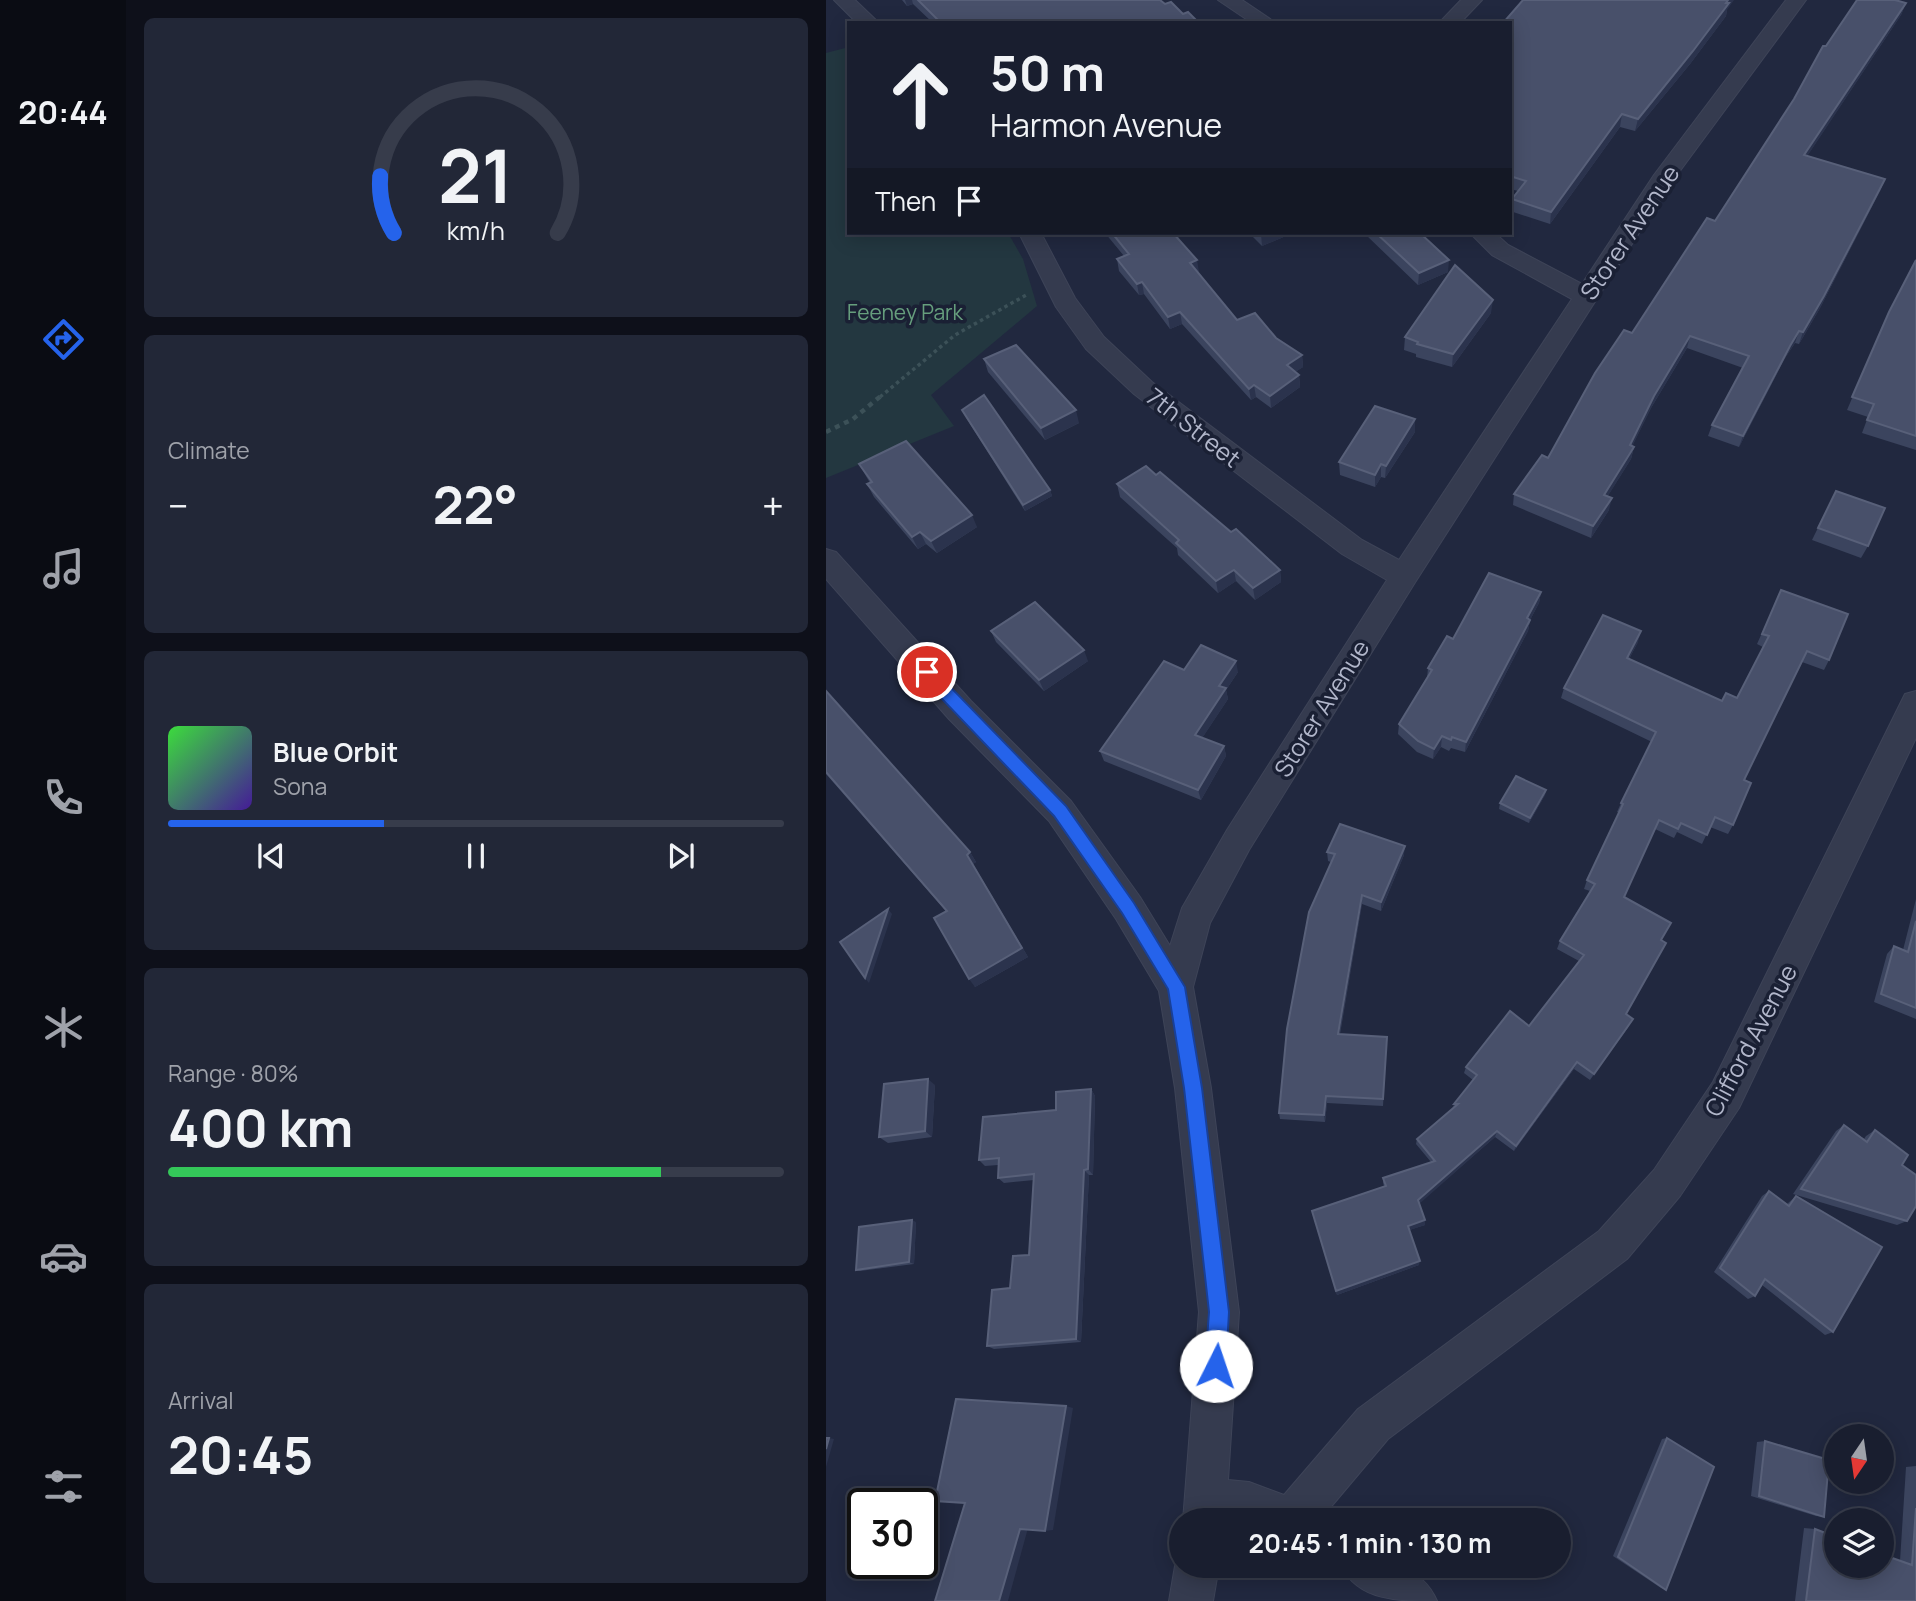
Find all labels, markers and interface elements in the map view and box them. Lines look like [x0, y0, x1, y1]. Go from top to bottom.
text: 50 m [990, 39, 1105, 106]
icon: ahead [875, 49, 966, 140]
text: 20:44 [18, 90, 108, 134]
text: Harmon Avenue [990, 103, 1222, 147]
text: 21 [438, 126, 514, 226]
street label: Storer Avenue [1572, 158, 1686, 306]
icon: arrive [950, 182, 988, 220]
text: Then [875, 183, 936, 219]
text: km/h [447, 213, 505, 248]
park label: Feeney Park [847, 298, 964, 326]
icon: directions [39, 315, 88, 364]
street label: 7th Street [1140, 380, 1248, 474]
text: Climate [168, 434, 250, 466]
text: 22° [433, 469, 518, 540]
text: − [168, 479, 189, 531]
text: + [762, 479, 784, 531]
icon: music [39, 544, 88, 593]
street label: Storer Avenue [1266, 633, 1376, 783]
pin [897, 642, 957, 702]
icon: arrive [908, 653, 946, 691]
text: Blue Orbit [273, 734, 398, 770]
text: Sona [273, 770, 327, 802]
icon: phone [39, 773, 88, 822]
icon: previous [252, 837, 290, 875]
icon: pause [457, 837, 495, 875]
icon: next [662, 837, 700, 875]
street label: Clifford Avenue [1696, 958, 1804, 1122]
icon: climate [39, 1003, 88, 1052]
text: Range · 80% [168, 1057, 299, 1089]
text: 400 km [168, 1092, 353, 1163]
icon: car [39, 1232, 88, 1281]
position arrow [1179, 1329, 1253, 1403]
text: Arrival [168, 1384, 234, 1416]
text: 20:45 [168, 1419, 313, 1490]
north arrow [1824, 1424, 1894, 1494]
map controls [1824, 1424, 1894, 1578]
icon: filters [39, 1462, 88, 1511]
speed limit sign: 30 [847, 1488, 938, 1579]
button: layers [1824, 1508, 1894, 1578]
text: 20:45 · 1 min · 130 m [1249, 1525, 1491, 1561]

